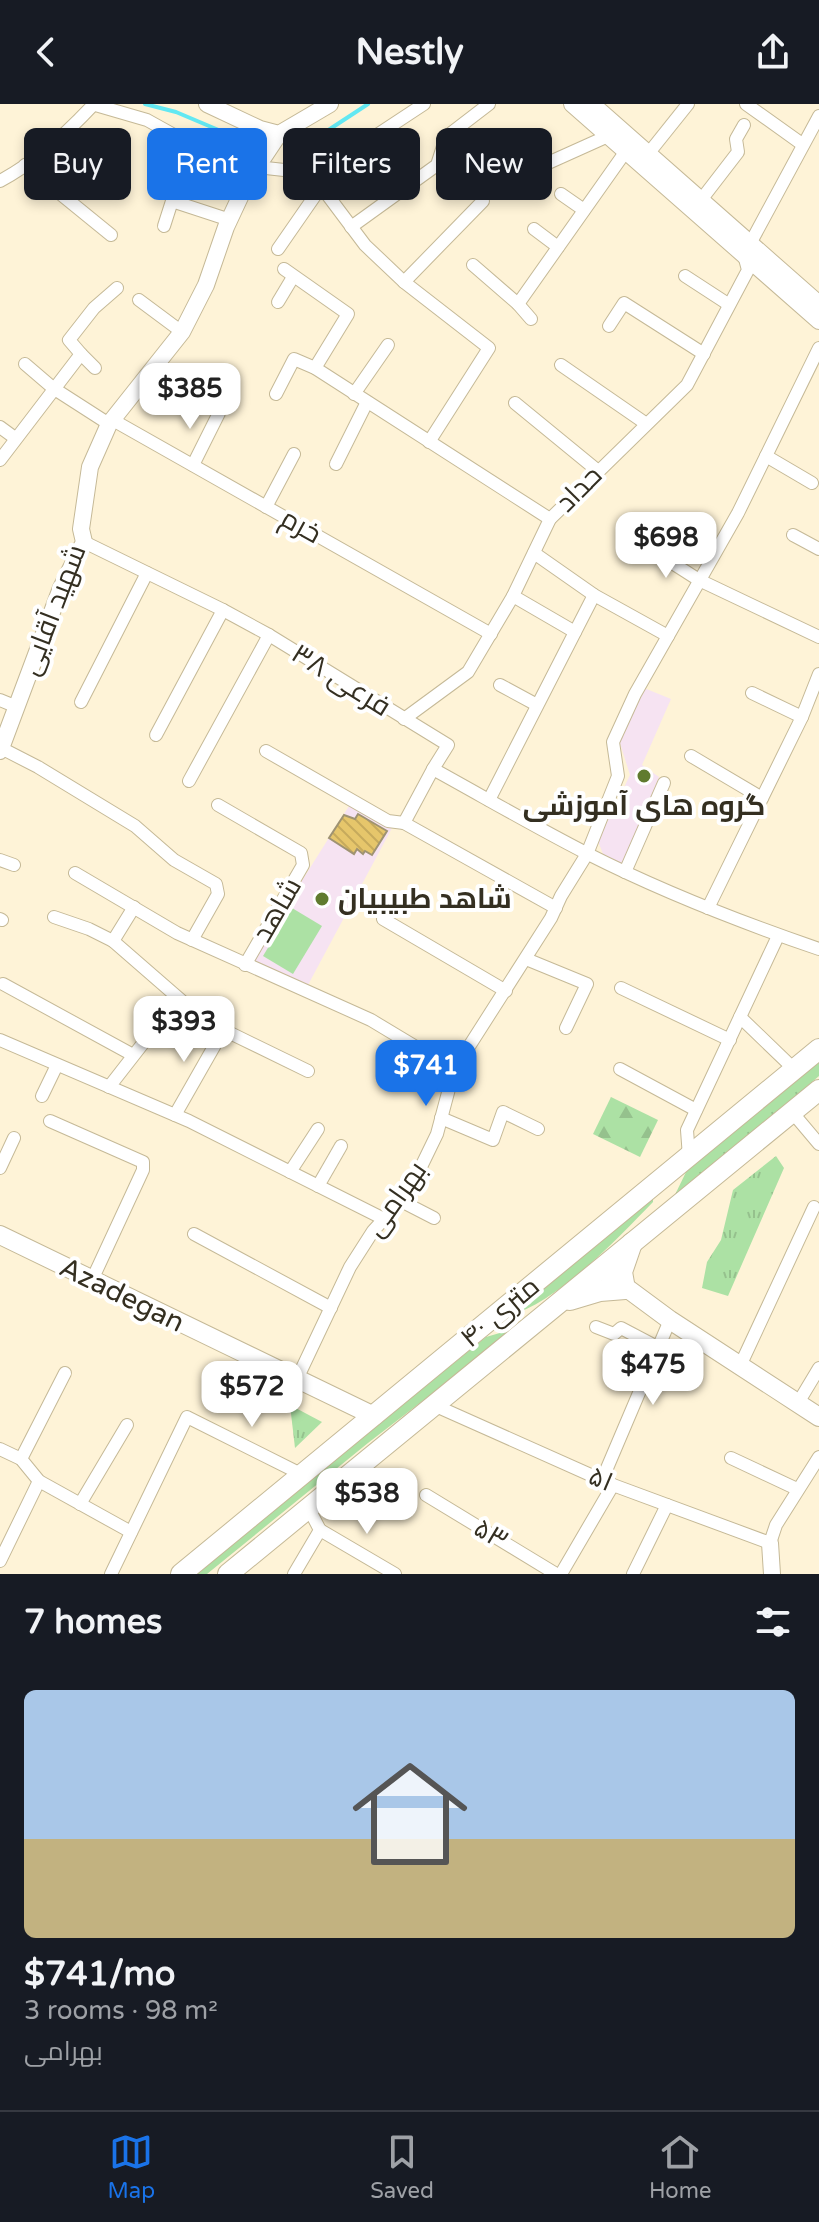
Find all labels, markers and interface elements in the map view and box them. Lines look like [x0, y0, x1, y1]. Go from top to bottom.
icon: back [24, 30, 68, 74]
icon: share [751, 30, 795, 74]
text: Nestly [356, 31, 463, 74]
chip: Buy [24, 128, 131, 200]
chip: Rent [147, 128, 267, 200]
chip: Filters [283, 128, 420, 200]
chip: New [436, 128, 552, 200]
pin: $385 [143, 363, 237, 431]
text: $385 [157, 373, 223, 404]
street label: حداد [549, 459, 609, 519]
street label: خرم [274, 501, 327, 553]
pin: $698 [619, 512, 713, 580]
text: $698 [633, 522, 699, 553]
street label: شهید آقایی [13, 540, 93, 680]
street label: فرعی ۳۸ [285, 636, 397, 724]
marker: گروه های آموزشی [635, 767, 653, 785]
place label: گروه های آموزشی [523, 789, 765, 823]
street label: شاهد [245, 872, 309, 948]
place label: شاهد طبیبیان [338, 882, 512, 916]
marker: شاهد طبیبیان [313, 890, 331, 908]
pin: $393 [137, 996, 231, 1064]
text: $393 [151, 1006, 217, 1037]
pin: $741 [379, 1040, 473, 1108]
text: $741 [393, 1050, 459, 1081]
street label: بهرامی [358, 1155, 434, 1243]
street label: Azadegan [54, 1250, 190, 1340]
street label: ۴۰ متری [454, 1269, 546, 1355]
pin: $475 [606, 1339, 700, 1407]
text: $475 [620, 1349, 686, 1380]
pin: $572 [205, 1361, 299, 1429]
text: $572 [219, 1371, 285, 1402]
street label: ۵۱ [583, 1459, 619, 1499]
pin: $538 [320, 1468, 414, 1536]
text: $538 [334, 1478, 400, 1509]
street label: ۵۳ [468, 1511, 514, 1557]
icon: filters [751, 1600, 795, 1644]
text: 7 homes [24, 1602, 162, 1643]
icon: home [338, 1742, 482, 1886]
text: $741/mo [24, 1954, 175, 1995]
text: 3 rooms · 98 m² [24, 1995, 218, 2026]
text: بهرامی [24, 2036, 103, 2067]
tab: Map [108, 2130, 155, 2204]
tab: Saved [370, 2130, 434, 2204]
tab: Home [649, 2130, 711, 2204]

